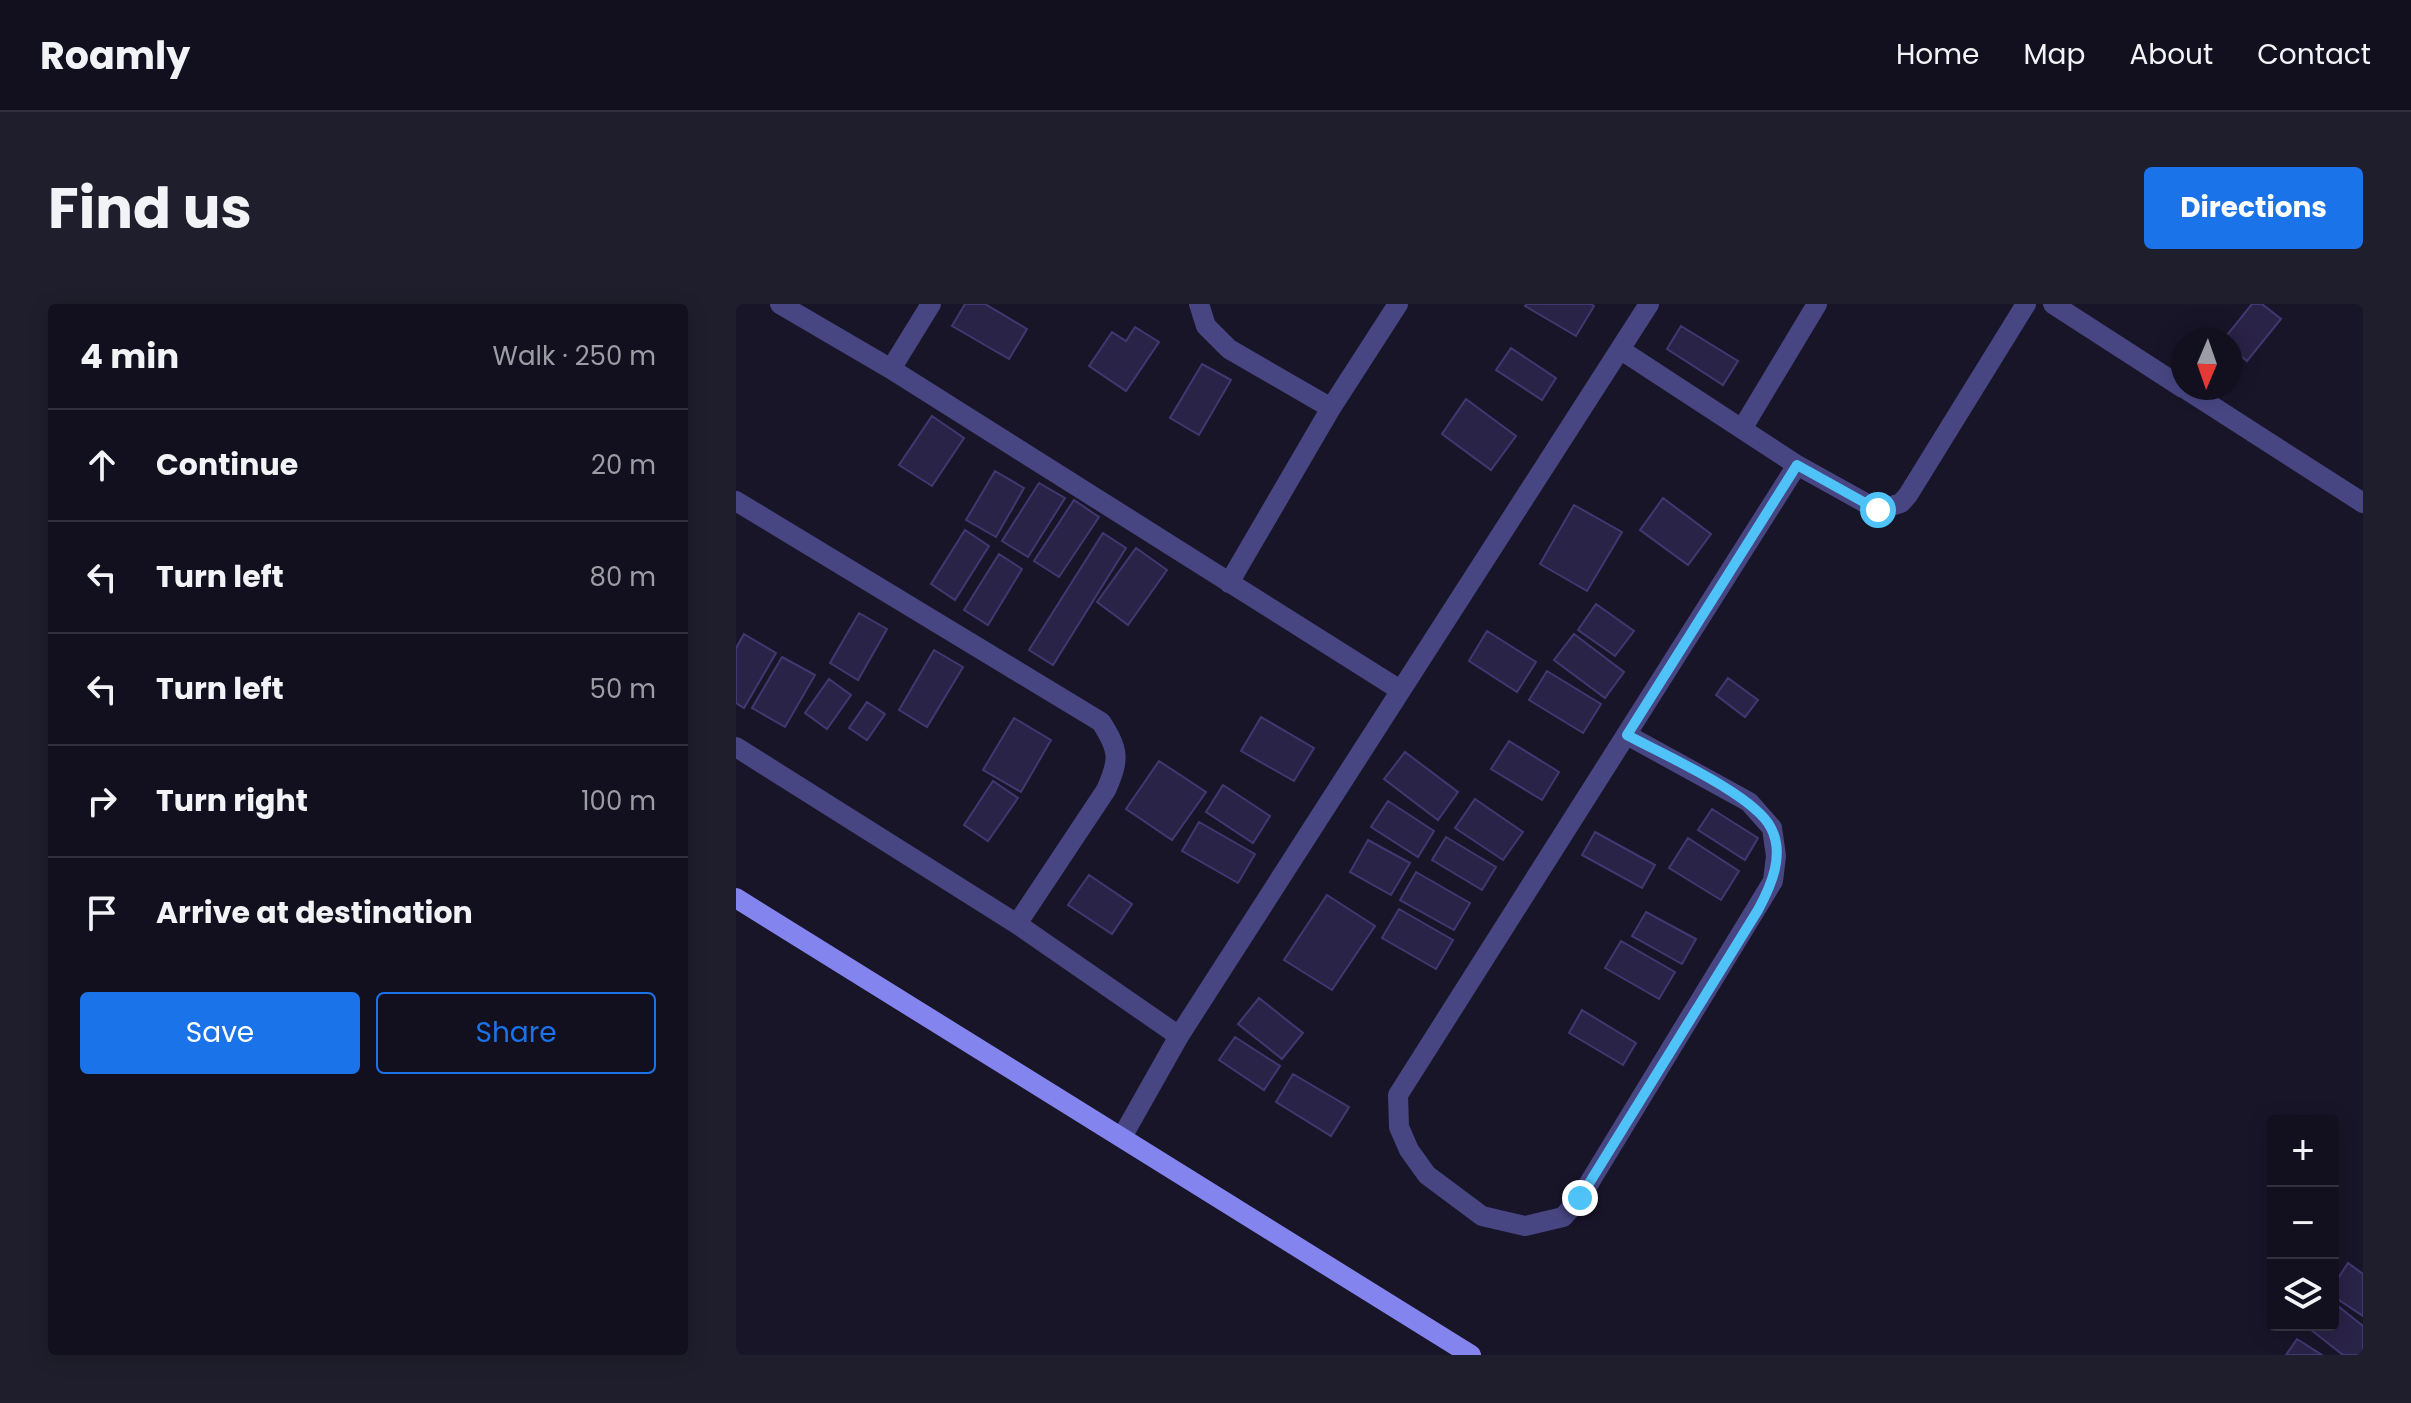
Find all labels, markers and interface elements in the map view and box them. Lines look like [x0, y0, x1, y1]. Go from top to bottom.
text: Roamly [40, 29, 190, 82]
text: Home [1896, 35, 1979, 74]
text: Map [2023, 35, 2085, 74]
text: About [2129, 35, 2213, 74]
text: Contact [2257, 35, 2371, 74]
button: Directions [2144, 167, 2363, 249]
text: Find us [48, 169, 252, 248]
north arrow [2171, 328, 2243, 400]
text: 4 min [80, 332, 179, 380]
text: Walk · 250 m [493, 338, 656, 374]
icon: ahead [80, 443, 124, 487]
text: Continue [156, 443, 298, 486]
text: 20 m [591, 447, 656, 483]
route start [1860, 492, 1896, 528]
icon: left [80, 555, 124, 599]
text: Turn left [156, 555, 284, 598]
text: 80 m [590, 559, 656, 595]
icon: left [80, 667, 124, 711]
text: Turn left [156, 667, 284, 710]
text: 50 m [590, 671, 656, 707]
icon: right [80, 779, 124, 823]
text: Turn right [156, 779, 308, 822]
text: 100 m [581, 783, 656, 819]
icon: arrive [80, 891, 124, 935]
text: Arrive at destination [156, 891, 473, 934]
button: Save [80, 992, 360, 1074]
button: Share [376, 992, 656, 1074]
map controls [2267, 1115, 2339, 1331]
button: + [2267, 1115, 2339, 1187]
route end [1562, 1180, 1598, 1216]
button: − [2267, 1187, 2339, 1259]
button: layers [2267, 1259, 2339, 1331]

